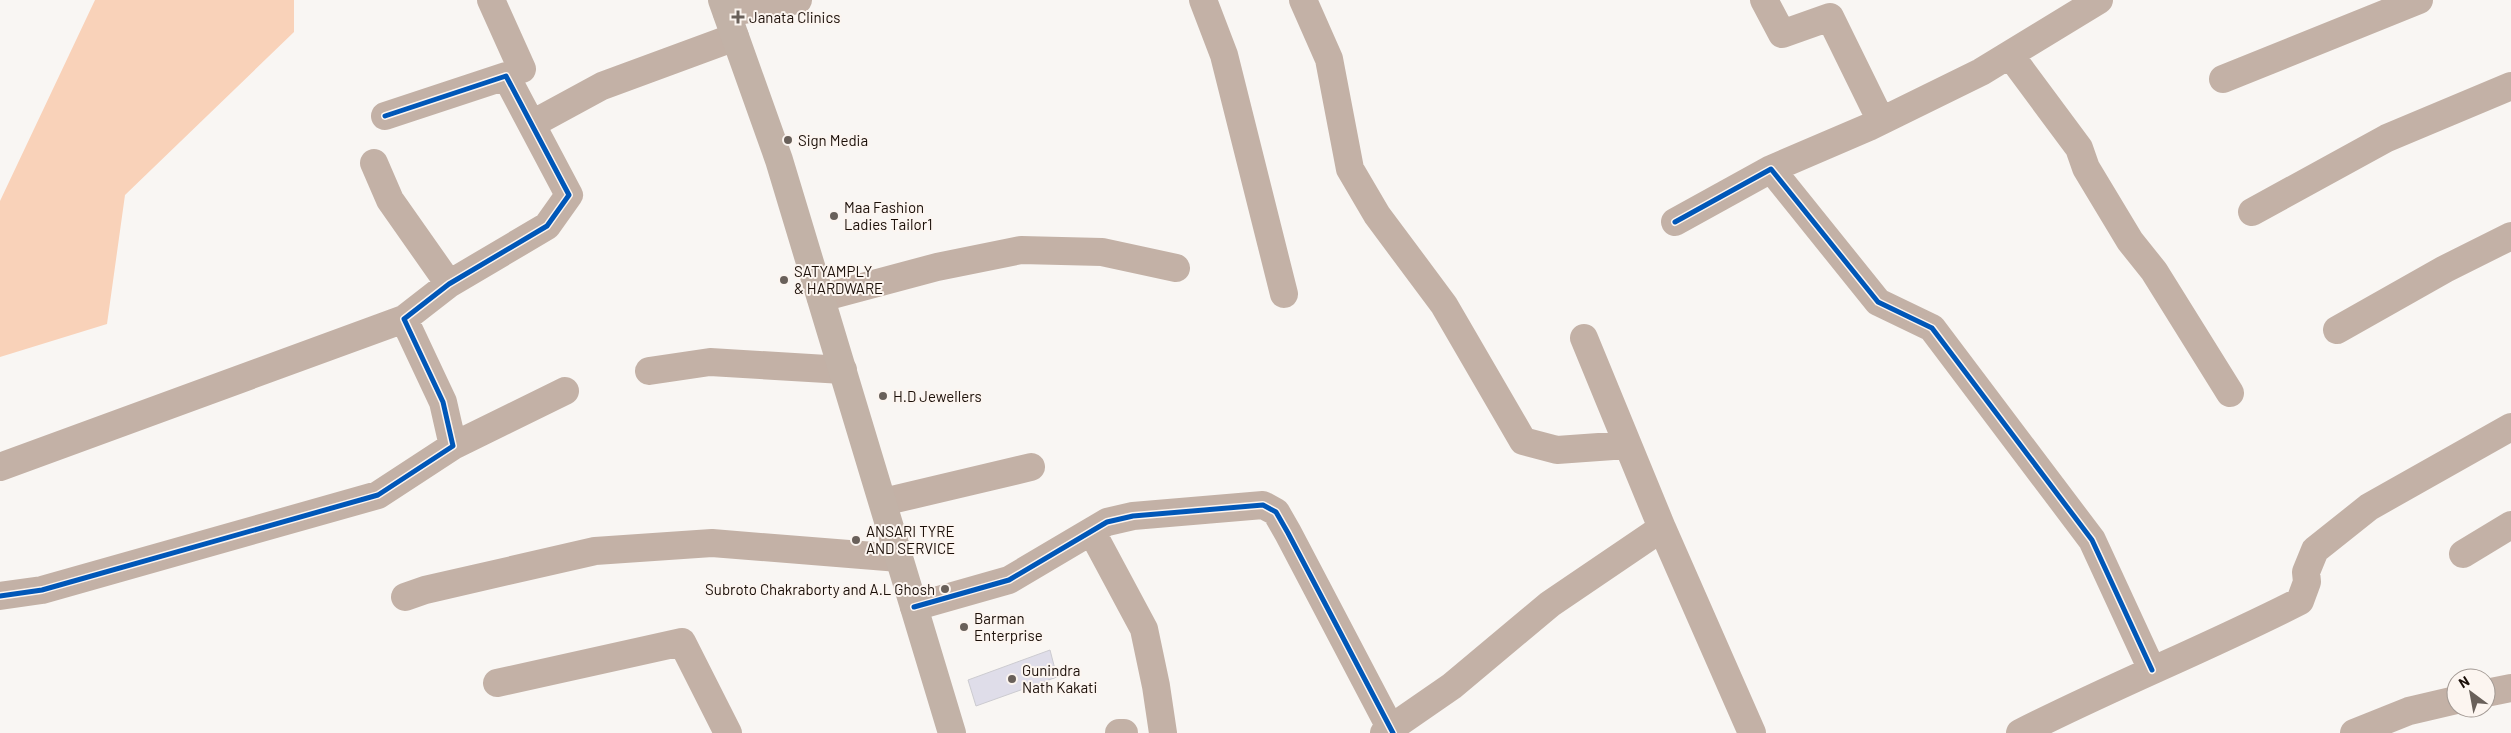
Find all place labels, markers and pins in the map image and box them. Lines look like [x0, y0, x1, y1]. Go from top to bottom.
place label: Janata Clinics [749, 8, 840, 26]
marker: Janata Clinics [731, 10, 745, 24]
place label: Sign Media [798, 131, 868, 149]
marker: Sign Media [782, 134, 794, 146]
place label: Maa Fashion Ladies Tailor1 [844, 198, 932, 233]
marker: Maa Fashion Ladies Tailor1 [828, 210, 840, 222]
place label: SATYAMPLY & HARDWARE [794, 262, 883, 297]
marker: SATYAMPLY & HARDWARE [778, 274, 790, 286]
place label: H.D Jewellers [893, 387, 982, 405]
marker: H.D Jewellers [877, 390, 889, 402]
place label: ANSARI TYRE AND SERVICE [866, 522, 955, 557]
marker: ANSARI TYRE AND SERVICE [850, 534, 862, 546]
place label: Subroto Chakraborty and A.L Ghosh [705, 580, 935, 598]
marker: Subroto Chakraborty and A.L Ghosh [939, 583, 951, 595]
place label: Barman Enterprise [974, 609, 1043, 644]
marker: Barman Enterprise [958, 621, 970, 633]
place label: Gunindra Nath Kakati [1022, 661, 1097, 696]
marker: Gunindra Nath Kakati [1006, 673, 1018, 685]

